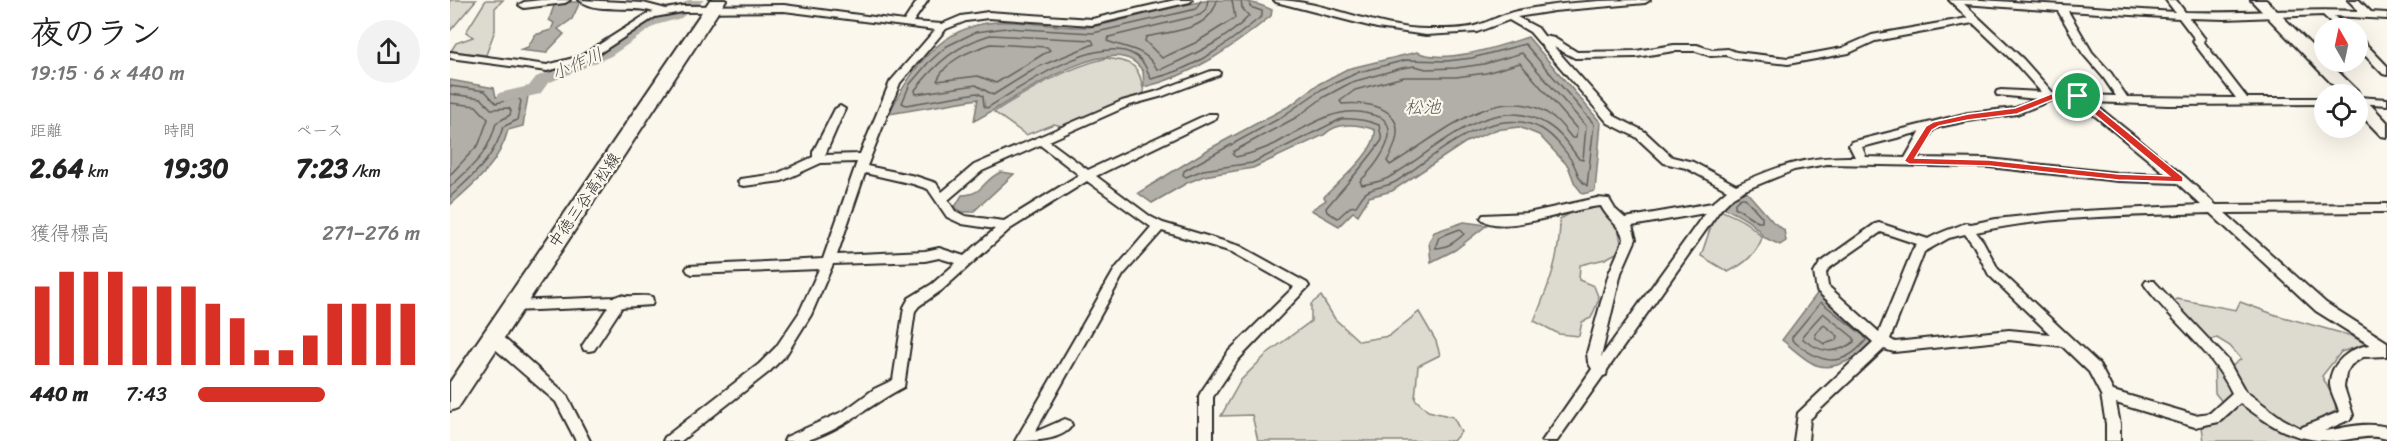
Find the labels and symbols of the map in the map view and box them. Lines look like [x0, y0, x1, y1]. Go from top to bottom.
north arrow [2314, 18, 2368, 72]
water label: 小作川 [546, 38, 608, 90]
pin [2052, 70, 2103, 121]
water label: 松池 [1405, 91, 1442, 123]
street label: 中徳三谷高松線 [540, 146, 628, 254]

